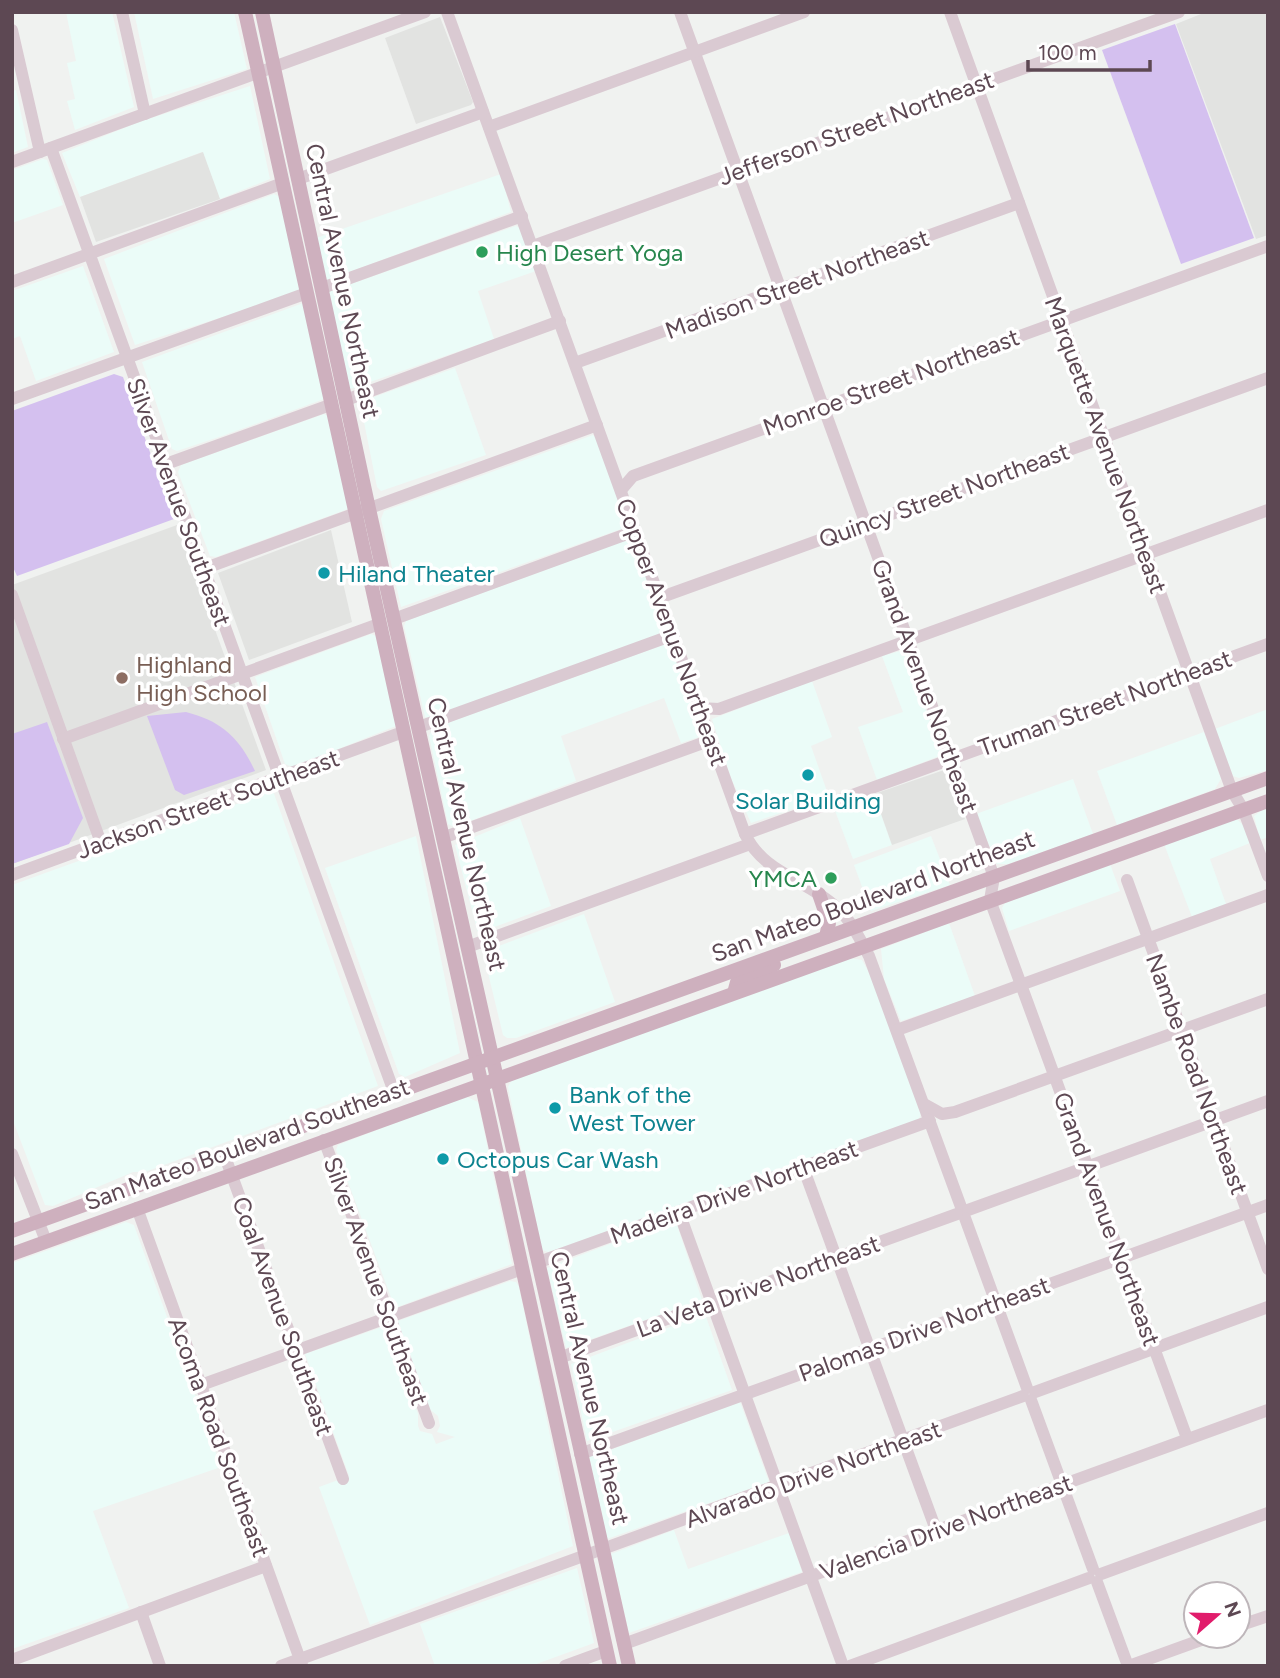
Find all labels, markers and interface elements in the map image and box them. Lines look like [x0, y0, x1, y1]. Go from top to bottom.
scale bar [1028, 28, 1150, 72]
text: 100 m [1038, 40, 1097, 65]
street label: Jefferson Street Northeast [715, 65, 997, 191]
street label: Central Avenue Northeast [300, 141, 386, 421]
street label: Madison Street Northeast [661, 223, 933, 345]
place label: High Desert Yoga [496, 238, 683, 267]
marker: High Desert Yoga [474, 244, 490, 260]
street label: Marquette Avenue Northeast [1039, 293, 1173, 597]
street label: Monroe Street Northeast [759, 322, 1023, 442]
street label: Silver Avenue Southeast [121, 374, 237, 630]
street label: Quincy Street Northeast [815, 436, 1073, 554]
street label: Copper Avenue Northeast [610, 494, 734, 770]
street label: Grand Avenue Northeast [866, 555, 984, 817]
place label: Hiland Theater [338, 559, 495, 588]
marker: Hiland Theater [316, 565, 332, 581]
street label: Truman Street Northeast [974, 644, 1236, 762]
place label: Highland High School [136, 650, 267, 707]
marker: Highland High School [114, 670, 130, 686]
street label: Central Avenue Northeast [421, 694, 513, 974]
street label: Jackson Street Southeast [73, 743, 343, 865]
marker: Solar Building [800, 767, 816, 783]
place label: Solar Building [735, 786, 881, 815]
street label: San Mateo Boulevard Northeast [707, 824, 1039, 968]
place label: YMCA [749, 864, 818, 893]
marker: YMCA [823, 870, 839, 886]
street label: Nambe Road Northeast [1140, 950, 1254, 1198]
street label: San Mateo Boulevard Southeast [81, 1072, 413, 1216]
place label: Bank of the West Tower [569, 1080, 695, 1137]
street label: Grand Avenue Northeast [1048, 1088, 1166, 1350]
marker: Bank of the West Tower [547, 1100, 563, 1116]
street label: Madeira Drive Northeast [606, 1134, 862, 1250]
place label: Octopus Car Wash [457, 1145, 659, 1174]
marker: Octopus Car Wash [435, 1151, 451, 1167]
street label: Silver Avenue Southeast [318, 1153, 434, 1409]
street label: Coal Avenue Southeast [226, 1193, 340, 1439]
street label: La Veta Drive Northeast [632, 1228, 884, 1344]
street label: Central Avenue Northeast [544, 1248, 636, 1528]
street label: Palomas Drive Northeast [795, 1270, 1053, 1388]
street label: Acoma Road Southeast [162, 1313, 276, 1561]
street label: Alvarado Drive Northeast [681, 1414, 945, 1534]
street label: Valencia Drive Northeast [816, 1468, 1076, 1586]
north arrow [1182, 1580, 1252, 1650]
text: N [1219, 1599, 1246, 1620]

